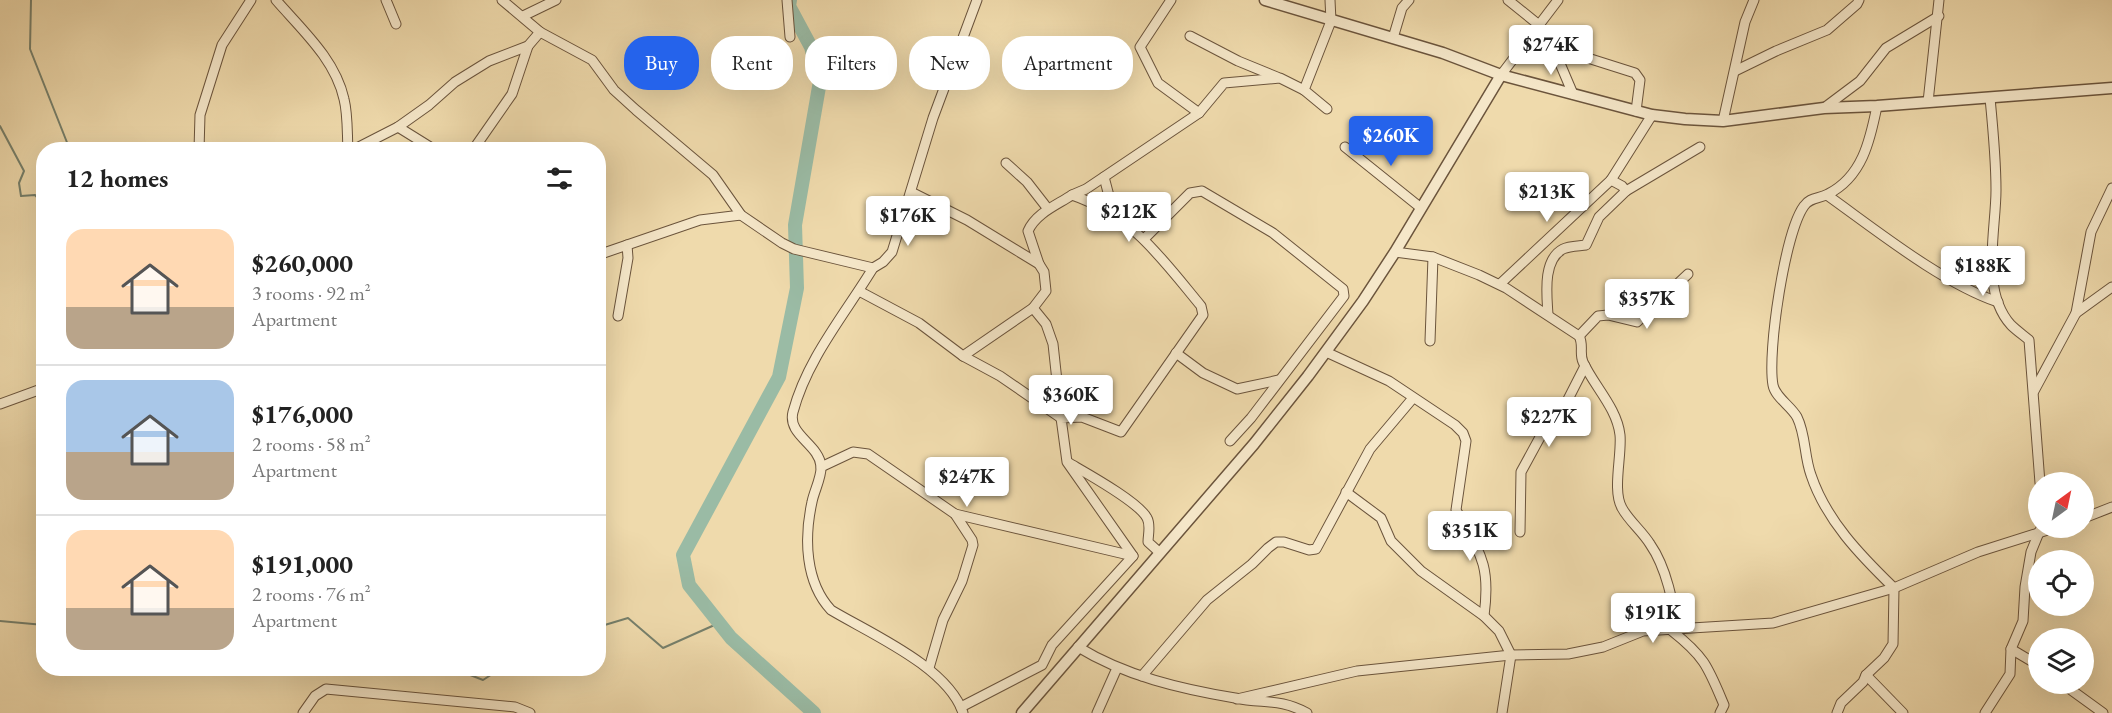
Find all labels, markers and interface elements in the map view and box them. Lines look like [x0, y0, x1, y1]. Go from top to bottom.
pin: $274K [1509, 25, 1593, 76]
text: $274K [1523, 31, 1579, 57]
chip: Buy [624, 36, 699, 90]
chip: Rent [711, 36, 793, 90]
chip: Filters [805, 36, 897, 90]
chip: New [909, 36, 990, 90]
chip: Apartment [1002, 36, 1133, 90]
pin: $260K [1349, 116, 1433, 167]
text: $260K [1363, 122, 1419, 148]
text: 12 homes [66, 161, 168, 195]
icon: filters [543, 162, 576, 195]
pin: $213K [1505, 172, 1589, 223]
text: $213K [1519, 178, 1575, 204]
pin: $212K [1087, 192, 1171, 243]
pin: $176K [866, 196, 950, 247]
text: $212K [1101, 198, 1157, 224]
text: $176K [880, 202, 936, 228]
text: $260,000 [252, 246, 353, 280]
pin: $188K [1941, 246, 2025, 297]
text: $188K [1955, 252, 2011, 278]
icon: home [114, 253, 186, 325]
pin: $357K [1605, 279, 1689, 330]
text: 3 rooms · 92 m² [252, 280, 371, 306]
text: $357K [1619, 285, 1675, 311]
text: Apartment [252, 306, 337, 332]
pin: $360K [1029, 375, 1113, 426]
text: $360K [1043, 381, 1099, 407]
text: $176,000 [252, 397, 353, 431]
pin: $227K [1507, 397, 1591, 448]
text: $227K [1521, 403, 1577, 429]
icon: home [114, 404, 186, 476]
text: 2 rooms · 58 m² [252, 431, 371, 457]
text: Apartment [252, 457, 337, 483]
pin: $247K [925, 457, 1009, 508]
text: $247K [939, 463, 995, 489]
north arrow [2028, 472, 2094, 538]
map controls [2028, 472, 2094, 694]
pin: $351K [1428, 511, 1512, 562]
text: $351K [1442, 517, 1498, 543]
text: $191,000 [252, 547, 353, 581]
button: locate [2028, 550, 2094, 616]
icon: home [114, 554, 186, 626]
text: 2 rooms · 76 m² [252, 581, 371, 607]
pin: $191K [1611, 593, 1695, 644]
text: $191K [1625, 599, 1681, 625]
text: Apartment [252, 607, 337, 633]
button: layers [2028, 628, 2094, 694]

